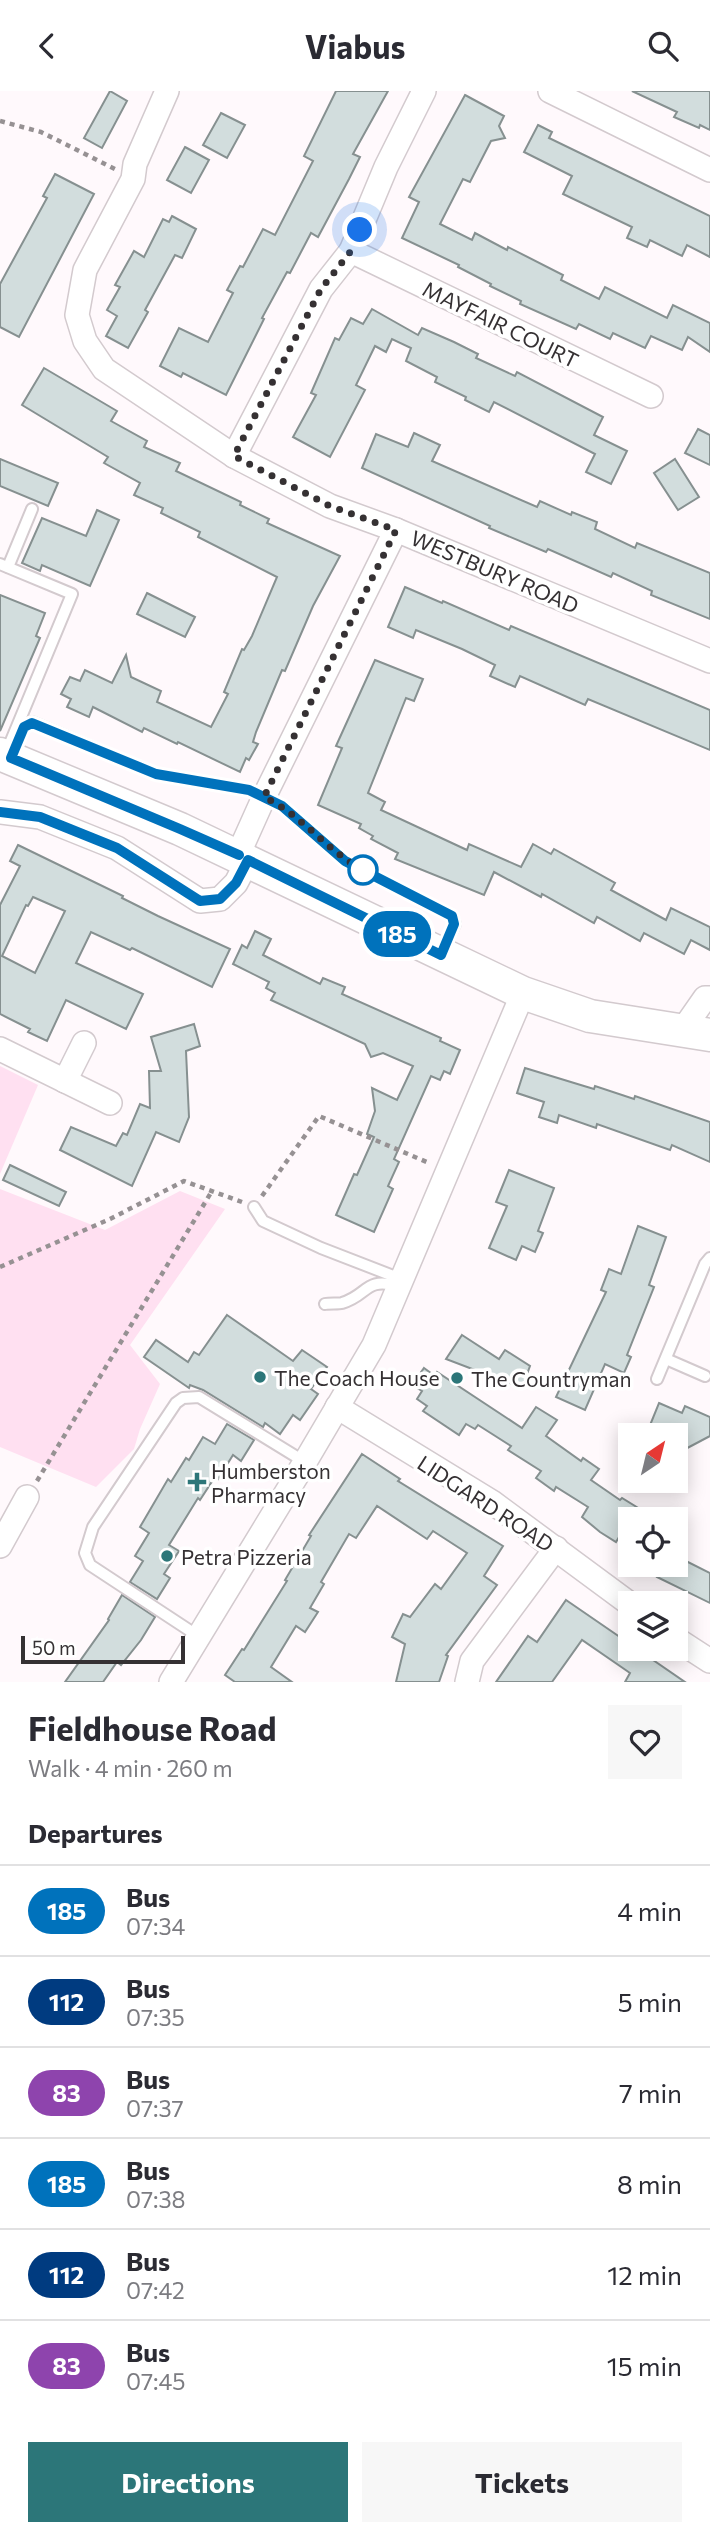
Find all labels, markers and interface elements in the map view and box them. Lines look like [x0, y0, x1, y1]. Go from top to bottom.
text: Viabus [305, 26, 405, 66]
icon: back [28, 27, 66, 65]
icon: search [644, 27, 682, 65]
your location [342, 212, 377, 247]
street label: MAYFAIR COURT [419, 275, 583, 373]
street label: WESTBURY ROAD [407, 524, 583, 618]
unlabelled marker [348, 855, 378, 885]
line badge: 185 [357, 911, 437, 957]
text: 185 [377, 919, 417, 948]
place label: The Coach House [274, 1365, 440, 1390]
place label: The Countryman [471, 1366, 632, 1391]
marker: The Coach House [252, 1369, 268, 1385]
marker: The Countryman [449, 1370, 465, 1386]
north arrow [618, 1423, 688, 1493]
map controls [618, 1423, 688, 1661]
street label: LIDGARD ROAD [413, 1450, 559, 1556]
place label: Humberston Pharmacy [211, 1458, 331, 1507]
marker: Humberston Pharmacy [189, 1474, 205, 1490]
button: locate [618, 1507, 688, 1577]
place label: Petra Pizzeria [181, 1544, 312, 1569]
marker: Petra Pizzeria [159, 1548, 175, 1564]
button: layers [618, 1591, 688, 1661]
scale bar [21, 1633, 186, 1665]
text: 50 m [32, 1636, 76, 1659]
button: heart [608, 1705, 682, 1779]
text: Fieldhouse Road [28, 1707, 277, 1748]
text: Walk · 4 min · 260 m [28, 1754, 233, 1782]
text: Departures [28, 1817, 163, 1848]
text: Bus [126, 1881, 170, 1912]
text: 4 min [617, 1895, 682, 1926]
text: 185 [47, 1896, 86, 1925]
text: 07:34 [126, 1912, 185, 1940]
text: Bus [126, 1972, 170, 2003]
text: 5 min [618, 1986, 682, 2017]
text: 112 [49, 1987, 84, 2016]
text: 07:35 [126, 2003, 185, 2031]
text: Bus [126, 2063, 170, 2094]
text: 7 min [619, 2077, 682, 2108]
text: 83 [52, 2078, 81, 2107]
text: 07:37 [126, 2094, 184, 2122]
text: Bus [126, 2154, 170, 2185]
text: 8 min [617, 2168, 682, 2199]
text: 185 [47, 2169, 86, 2198]
text: 07:38 [126, 2185, 186, 2213]
text: Bus [126, 2245, 170, 2276]
text: 12 min [607, 2259, 682, 2290]
text: 112 [49, 2260, 84, 2289]
text: 07:42 [126, 2276, 185, 2304]
text: Bus [126, 2336, 170, 2367]
text: 15 min [607, 2350, 682, 2381]
text: 83 [52, 2351, 81, 2380]
text: 07:45 [126, 2367, 186, 2395]
button: Directions [28, 2442, 348, 2522]
button: Tickets [362, 2442, 682, 2522]

